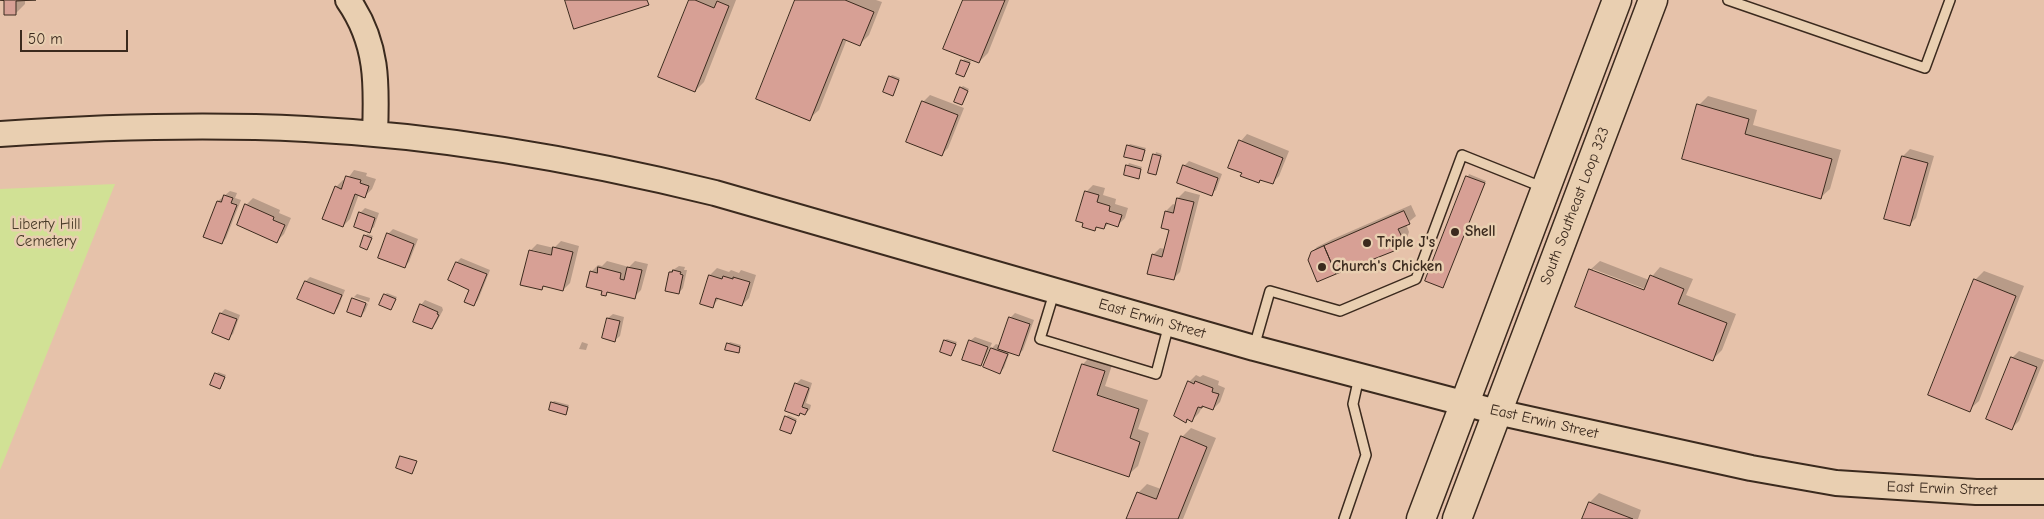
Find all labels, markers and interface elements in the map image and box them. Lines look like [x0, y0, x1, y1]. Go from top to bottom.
scale bar [22, 20, 130, 52]
text: 50 m [28, 30, 63, 48]
street label: South Southeast Loop 323 [1537, 125, 1613, 287]
park label: Liberty Hill Cemetery [11, 216, 81, 251]
place label: Shell [1465, 223, 1496, 241]
marker: Shell [1449, 226, 1461, 238]
place label: Triple J's [1377, 234, 1435, 252]
marker: Triple J's [1361, 237, 1373, 249]
place label: Church's Chicken [1332, 258, 1442, 276]
marker: Church's Chicken [1316, 261, 1328, 273]
street label: East Erwin Street [1096, 295, 1208, 343]
street label: East Erwin Street [1488, 401, 1600, 443]
street label: East Erwin Street [1886, 478, 1998, 500]

